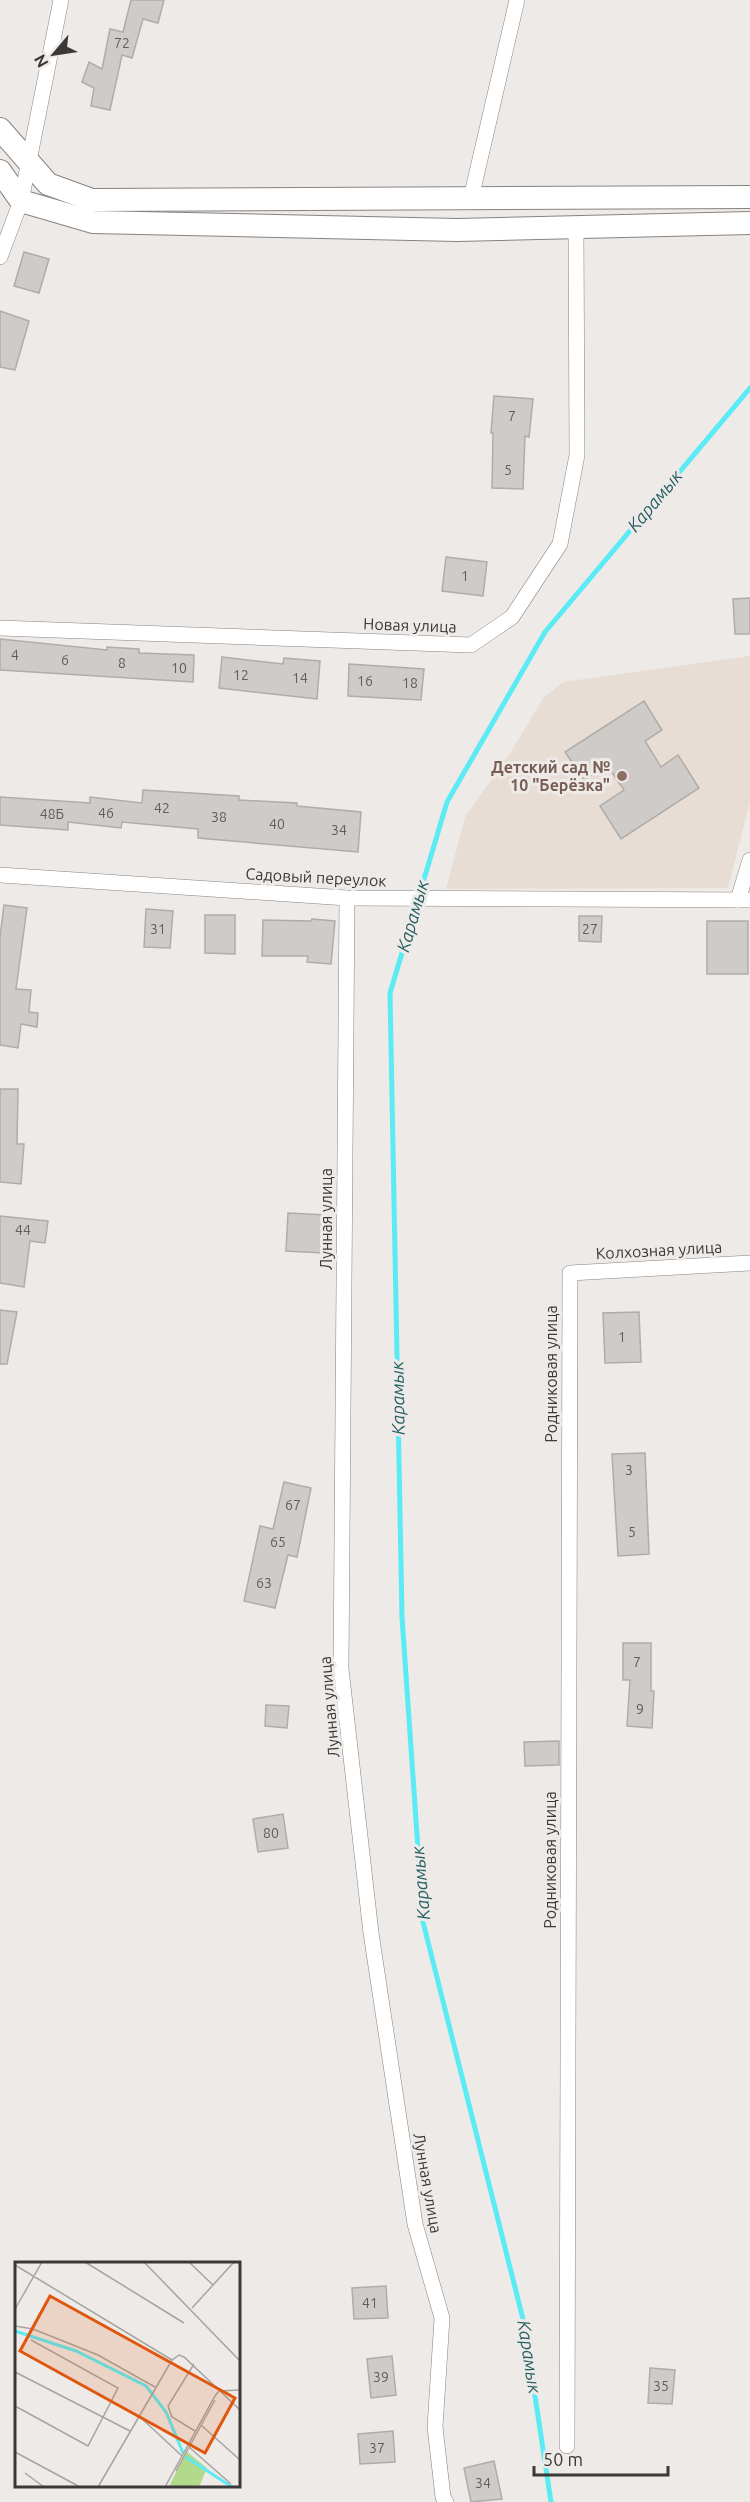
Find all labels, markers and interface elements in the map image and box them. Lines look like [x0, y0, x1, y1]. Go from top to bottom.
north arrow [24, 24, 84, 84]
house number: 72 [114, 35, 130, 51]
text: N [30, 52, 52, 71]
house number: 7 [508, 408, 516, 424]
house number: 5 [504, 462, 512, 478]
water label: Карамык [623, 465, 686, 535]
house number: 1 [461, 568, 469, 584]
street label: Новая улица [363, 614, 457, 636]
house number: 4 [11, 647, 19, 663]
house number: 6 [61, 652, 69, 668]
house number: 8 [118, 655, 126, 671]
house number: 10 [171, 660, 187, 676]
house number: 12 [233, 667, 249, 683]
house number: 14 [292, 670, 308, 686]
house number: 16 [357, 673, 373, 689]
house number: 18 [402, 675, 418, 691]
place label: Детский сад № 10 "Берёзка" [491, 758, 610, 794]
marker: Детский сад № 10 "Берёзка" [615, 769, 629, 783]
house number: 42 [154, 800, 170, 816]
house number: 46 [98, 805, 114, 821]
house number: 48Б [40, 806, 64, 822]
house number: 38 [211, 809, 227, 825]
house number: 40 [269, 816, 285, 832]
house number: 34 [331, 822, 347, 838]
street label: Садовый переулок [245, 864, 387, 890]
water label: Карамык [392, 877, 432, 954]
house number: 31 [150, 921, 166, 937]
house number: 27 [582, 921, 598, 937]
street label: Лунная улица [317, 1168, 335, 1270]
house number: 44 [15, 1222, 31, 1238]
street label: Колхозная улица [595, 1238, 723, 1262]
street label: Родниковая улица [542, 1305, 560, 1443]
house number: 1 [618, 1329, 626, 1345]
water label: Карамык [386, 1360, 408, 1435]
house number: 3 [625, 1462, 633, 1478]
house number: 67 [285, 1497, 301, 1513]
house number: 5 [628, 1524, 636, 1540]
house number: 65 [270, 1534, 286, 1550]
house number: 63 [256, 1575, 272, 1591]
house number: 7 [633, 1654, 641, 1670]
street label: Лунная улица [316, 1656, 342, 1758]
house number: 9 [636, 1701, 644, 1717]
street label: Родниковая улица [541, 1791, 559, 1929]
house number: 80 [263, 1825, 279, 1841]
water label: Карамык [407, 1845, 433, 1921]
street label: Лунная улица [410, 2131, 446, 2235]
inset map [15, 2262, 240, 2487]
house number: 41 [362, 2295, 378, 2311]
water label: Карамык [514, 2319, 546, 2396]
house number: 39 [373, 2369, 389, 2385]
house number: 35 [653, 2378, 669, 2394]
scale bar [534, 2439, 668, 2477]
house number: 37 [369, 2440, 385, 2456]
text: 50 m [543, 2449, 583, 2469]
house number: 34 [475, 2475, 491, 2491]

